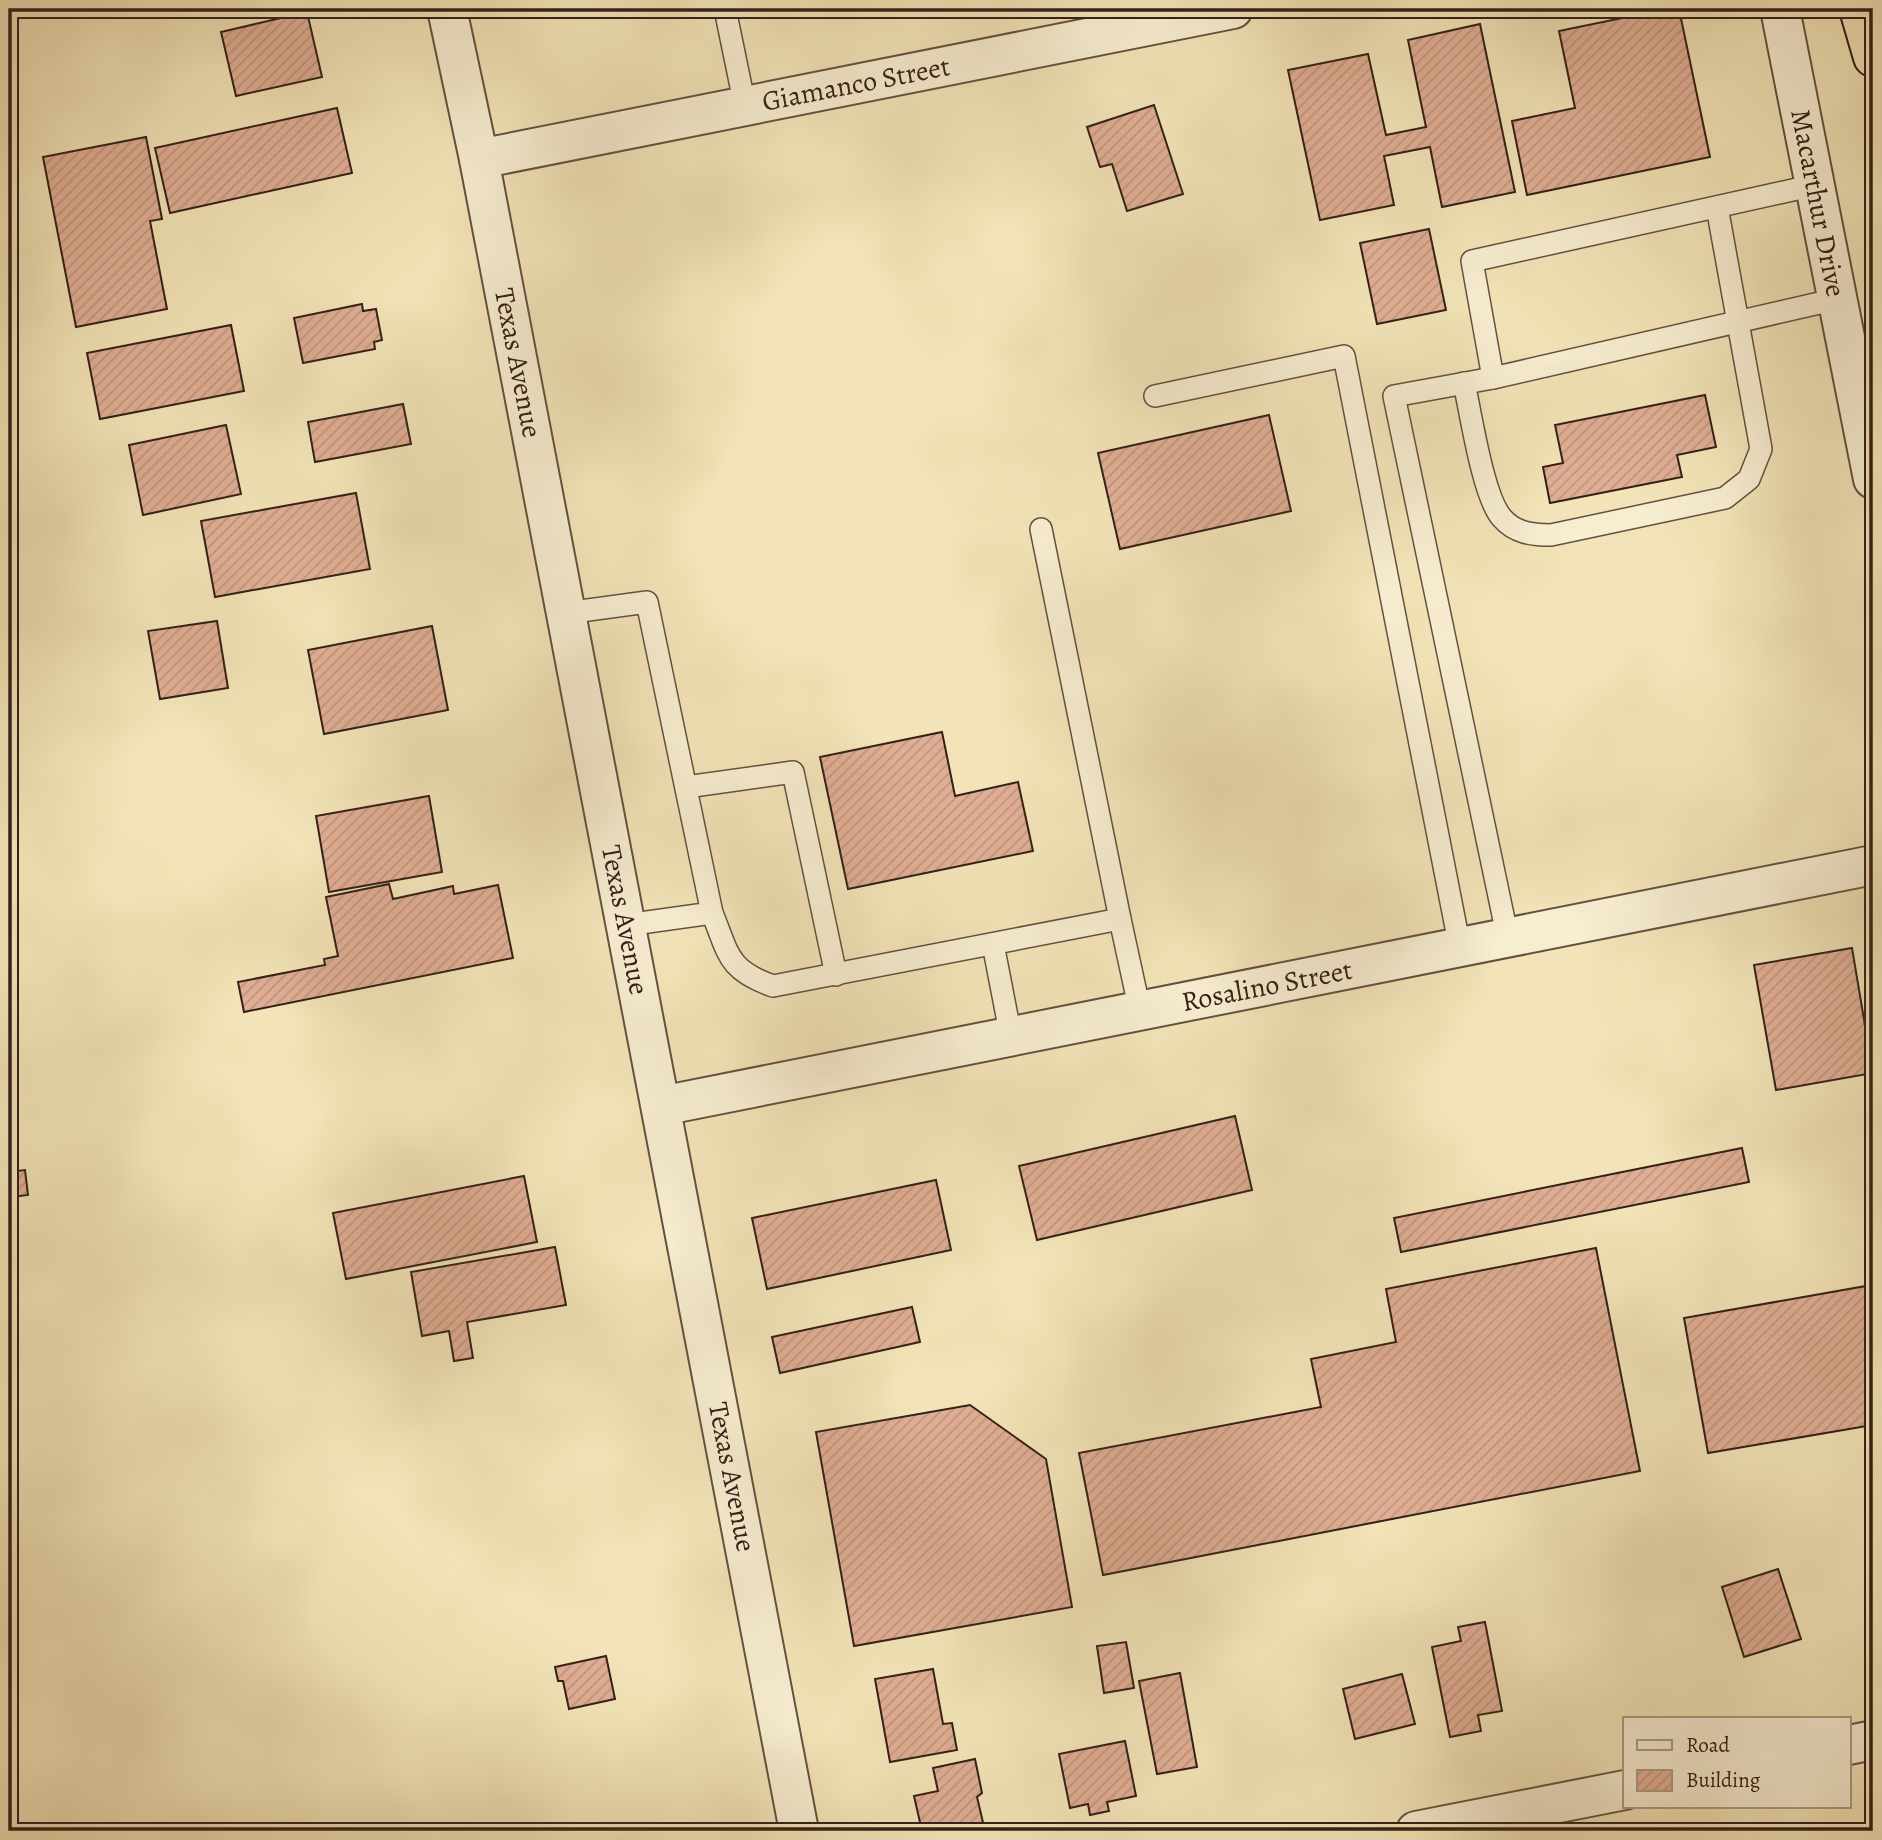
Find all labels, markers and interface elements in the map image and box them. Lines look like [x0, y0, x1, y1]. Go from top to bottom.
street label: Giamanco Street [759, 47, 953, 121]
street label: Macarthur Drive [1781, 106, 1855, 300]
street label: Texas Avenue [485, 285, 551, 441]
street label: Texas Avenue [592, 842, 658, 998]
street label: Rosalino Street [1178, 951, 1356, 1021]
street label: Texas Avenue [699, 1399, 765, 1555]
legend [1623, 1717, 1850, 1808]
text: Road [1686, 1731, 1730, 1759]
text: Building [1686, 1766, 1761, 1794]

